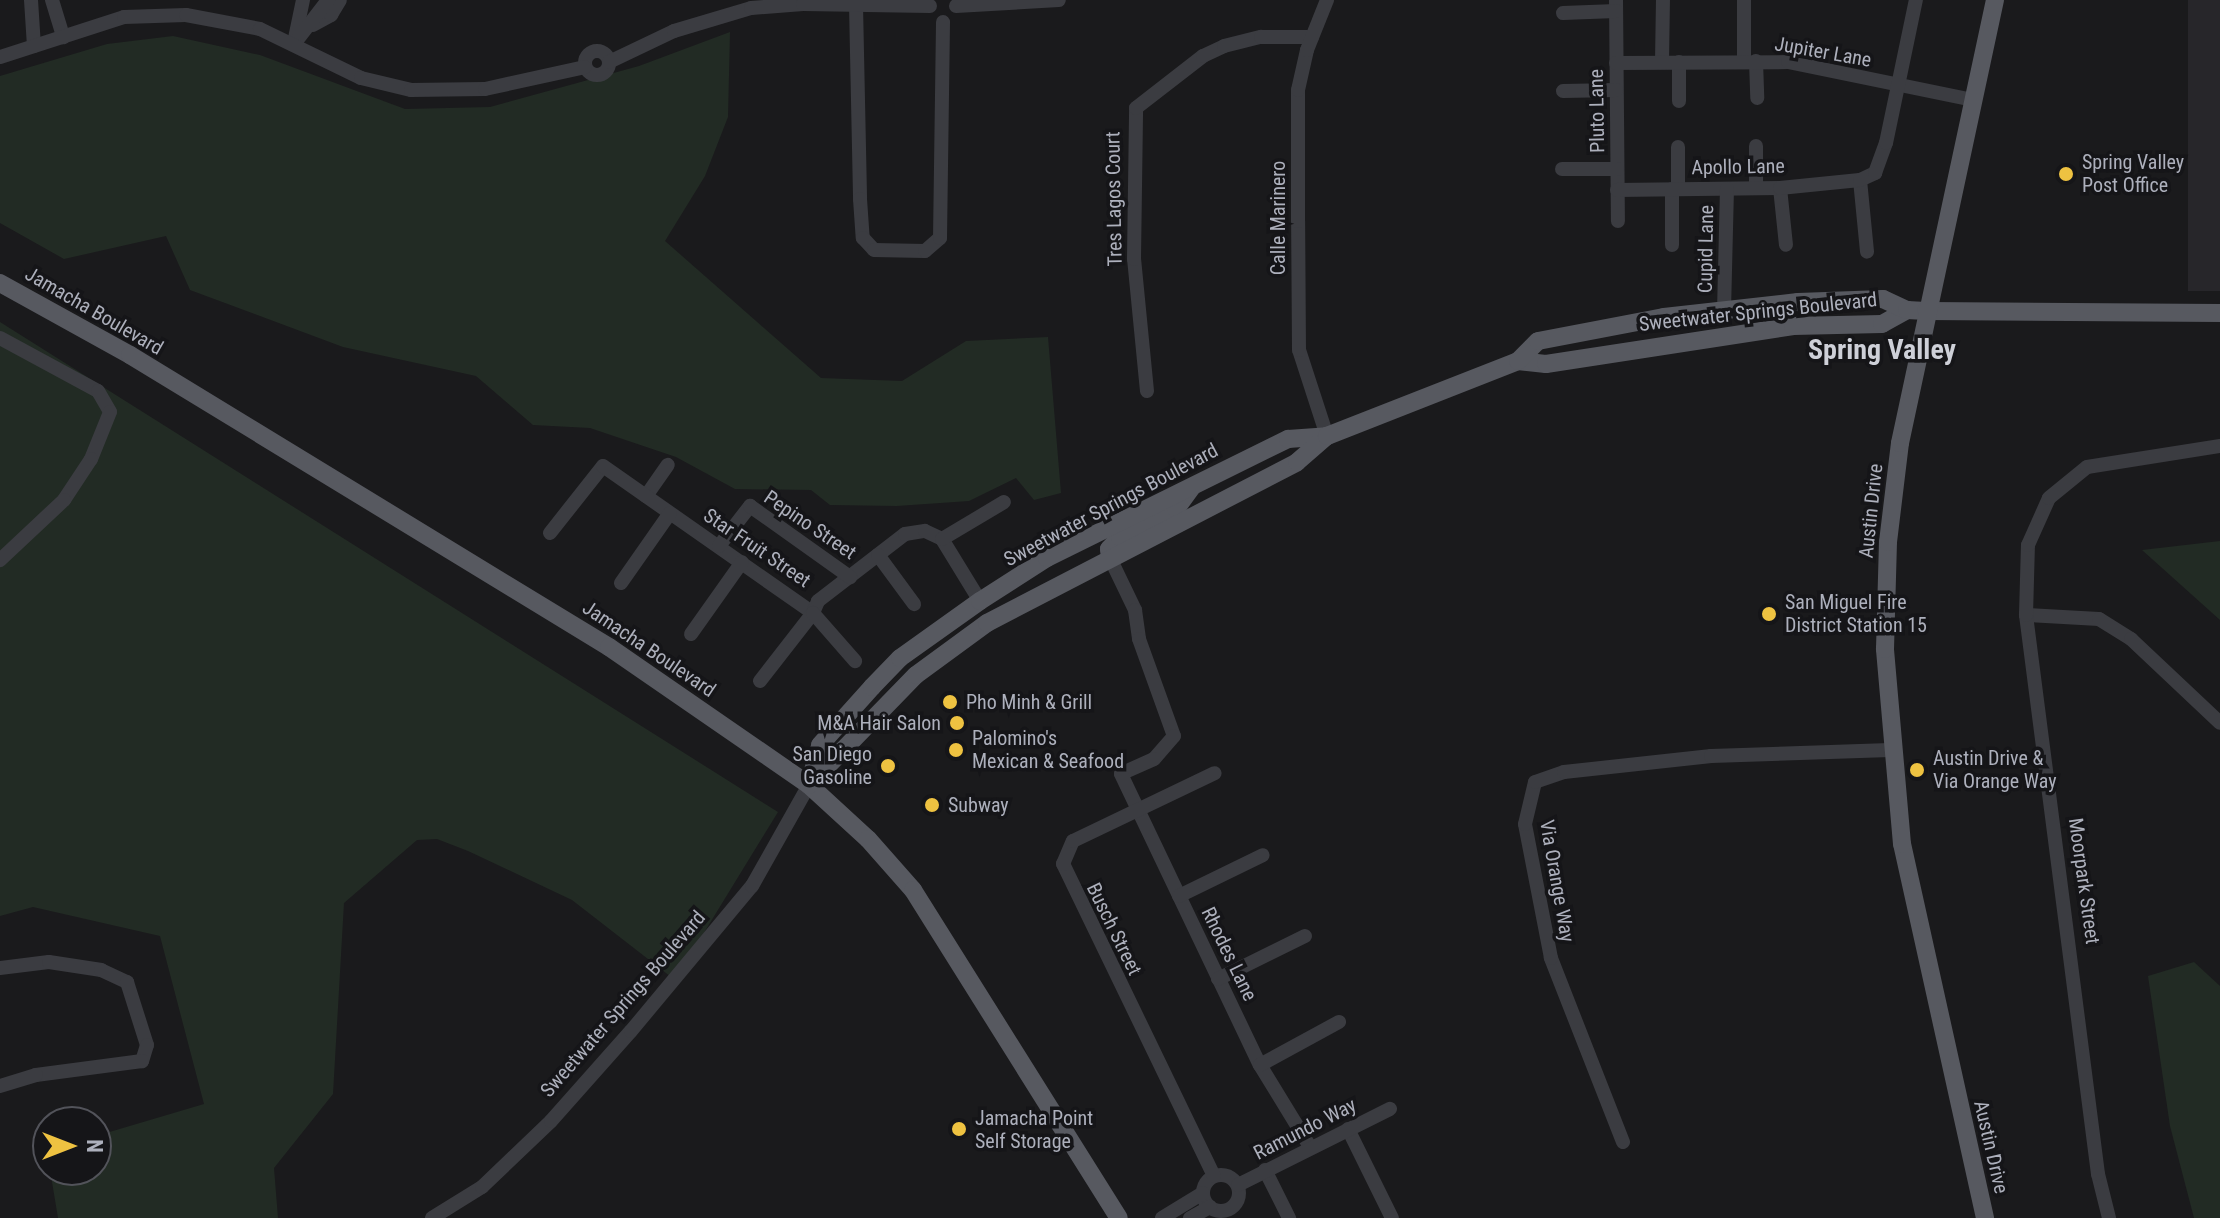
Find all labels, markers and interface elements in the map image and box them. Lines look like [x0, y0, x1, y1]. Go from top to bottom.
street label: Jupiter Lane [1773, 32, 1873, 72]
street label: Pluto Lane [1584, 69, 1610, 153]
street label: Tres Lagos Court [1101, 131, 1127, 267]
place label: Spring Valley Post Office [2082, 150, 2184, 197]
street label: Apollo Lane [1691, 154, 1785, 180]
street label: Calle Marinero [1266, 161, 1290, 275]
marker: Spring Valley Post Office [2057, 165, 2075, 183]
street label: Cupid Lane [1693, 205, 1719, 293]
street label: Jamacha Boulevard [21, 262, 167, 360]
street label: Sweetwater Springs Boulevard [1638, 288, 1878, 336]
district label: Spring Valley [1808, 333, 1956, 367]
street label: Sweetwater Springs Boulevard [1000, 438, 1222, 572]
street label: Austin Drive [1854, 463, 1888, 559]
street label: Pepino Street [759, 485, 861, 565]
street label: Star Fruit Street [699, 503, 815, 593]
place label: San Miguel Fire District Station 15 [1785, 590, 1927, 637]
street label: Jamacha Boulevard [578, 596, 720, 702]
marker: San Miguel Fire District Station 15 [1760, 605, 1778, 623]
place label: Pho Minh & Grill [966, 690, 1092, 714]
marker: Pho Minh & Grill [941, 693, 959, 711]
place label: M&A Hair Salon [817, 711, 941, 735]
marker: M&A Hair Salon [948, 714, 966, 732]
place label: Palomino's Mexican & Seafood [972, 726, 1124, 773]
marker: Palomino's Mexican & Seafood [947, 741, 965, 759]
place label: San Diego Gasoline [792, 742, 872, 789]
place label: Austin Drive & Via Orange Way [1933, 746, 2056, 793]
marker: San Diego Gasoline [879, 757, 897, 775]
marker: Austin Drive & Via Orange Way [1908, 761, 1926, 779]
place label: Subway [948, 793, 1009, 817]
marker: Subway [923, 796, 941, 814]
street label: Moorpark Street [2063, 816, 2105, 946]
street label: Via Orange Way [1534, 818, 1580, 944]
street label: Busch Street [1081, 879, 1147, 979]
street label: Rhodes Lane [1196, 903, 1262, 1005]
street label: Sweetwater Springs Boulevard [536, 906, 710, 1102]
street label: Ramundo Way [1250, 1093, 1360, 1165]
street label: Austin Drive [1969, 1098, 2013, 1196]
north arrow [32, 1106, 112, 1186]
place label: Jamacha Point Self Storage [975, 1106, 1093, 1153]
marker: Jamacha Point Self Storage [950, 1120, 968, 1138]
text: N [82, 1139, 107, 1153]

